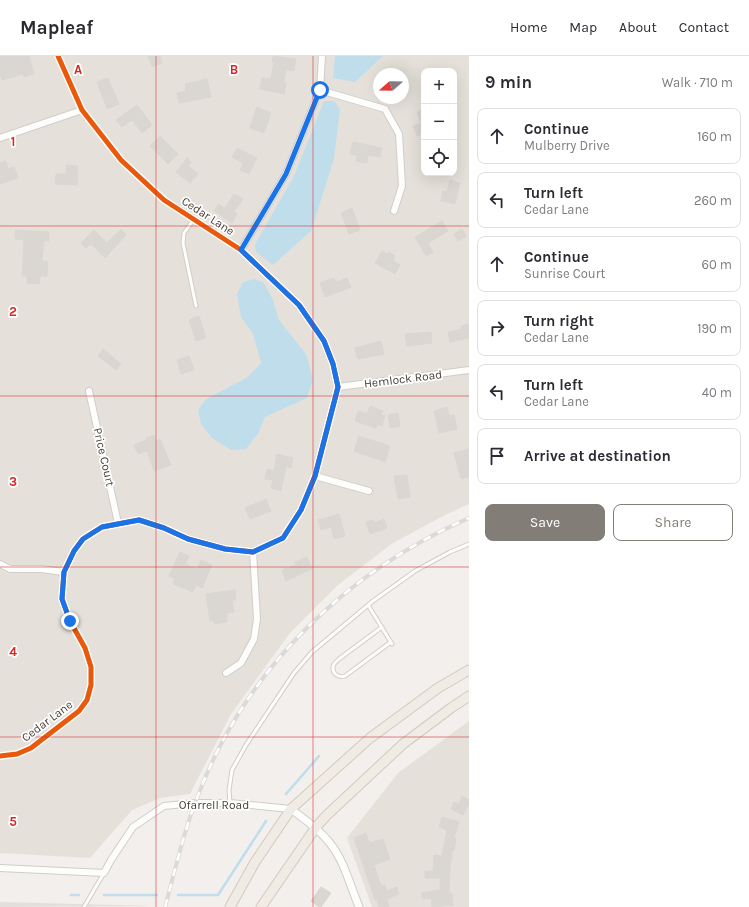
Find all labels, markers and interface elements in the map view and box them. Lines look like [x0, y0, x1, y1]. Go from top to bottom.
text: Mapleaf [20, 17, 93, 39]
text: Home [510, 19, 547, 36]
text: Map [569, 19, 597, 36]
text: About [619, 19, 657, 36]
text: Contact [679, 19, 729, 36]
text: A [74, 62, 82, 77]
text: B [230, 62, 238, 77]
north arrow [373, 68, 409, 104]
map controls [421, 68, 457, 176]
button: + [421, 68, 457, 104]
text: 9 min [485, 72, 532, 92]
text: Walk · 710 m [662, 75, 733, 90]
route start [311, 81, 329, 99]
button: − [421, 104, 457, 140]
text: Continue [524, 120, 589, 138]
icon: ahead [486, 125, 508, 147]
text: 160 m [697, 129, 732, 144]
text: 1 [11, 134, 15, 149]
text: Mulberry Drive [524, 138, 610, 153]
button: locate [421, 140, 457, 176]
text: Turn left [524, 184, 583, 202]
icon: left [486, 189, 508, 211]
text: 260 m [694, 193, 732, 208]
street label: Cedar Lane [179, 194, 237, 238]
text: Cedar Lane [524, 202, 589, 217]
text: Continue [524, 248, 589, 266]
icon: ahead [486, 253, 508, 275]
text: 60 m [702, 257, 732, 272]
text: Sunrise Court [524, 266, 605, 281]
text: 2 [9, 304, 17, 319]
text: Turn right [524, 312, 594, 330]
icon: right [486, 317, 508, 339]
text: 190 m [697, 321, 732, 336]
text: Cedar Lane [524, 330, 589, 345]
street label: Hemlock Road [363, 367, 443, 391]
text: Turn left [524, 376, 583, 394]
icon: left [486, 381, 508, 403]
text: 40 m [702, 385, 732, 400]
text: Cedar Lane [524, 394, 589, 409]
street label: Price Court [90, 426, 118, 488]
icon: arrive [486, 445, 508, 467]
text: Arrive at destination [524, 447, 671, 465]
text: 3 [9, 474, 17, 489]
button: Save [485, 504, 605, 541]
button: Share [613, 504, 733, 541]
route end [61, 612, 79, 630]
text: 4 [9, 644, 17, 659]
street label: Cedar Lane [19, 697, 75, 745]
street label: Ofarrell Road [179, 798, 249, 812]
text: 5 [9, 814, 17, 829]

